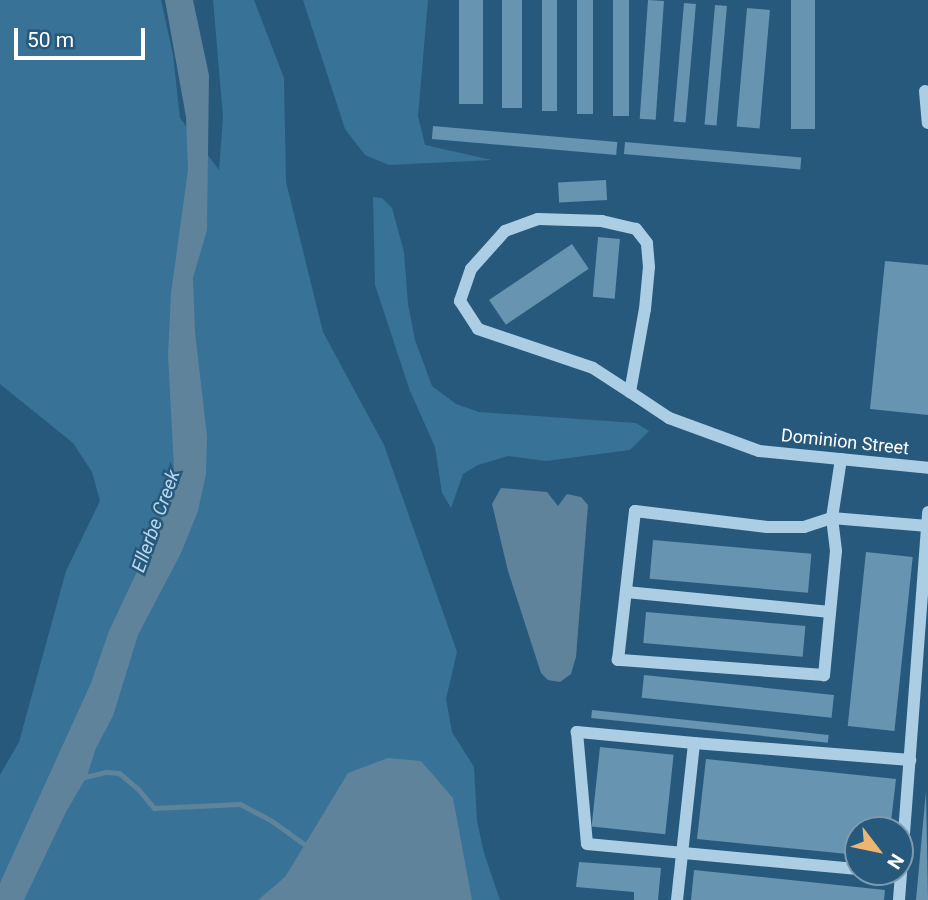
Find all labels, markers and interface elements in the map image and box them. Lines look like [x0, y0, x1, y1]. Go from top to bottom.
scale bar [18, 14, 149, 58]
text: 50 m [27, 28, 74, 52]
street label: Dominion Street [780, 425, 910, 459]
water label: Ellerbe Creek [127, 467, 185, 575]
north arrow [844, 816, 914, 886]
text: N [882, 850, 909, 873]

